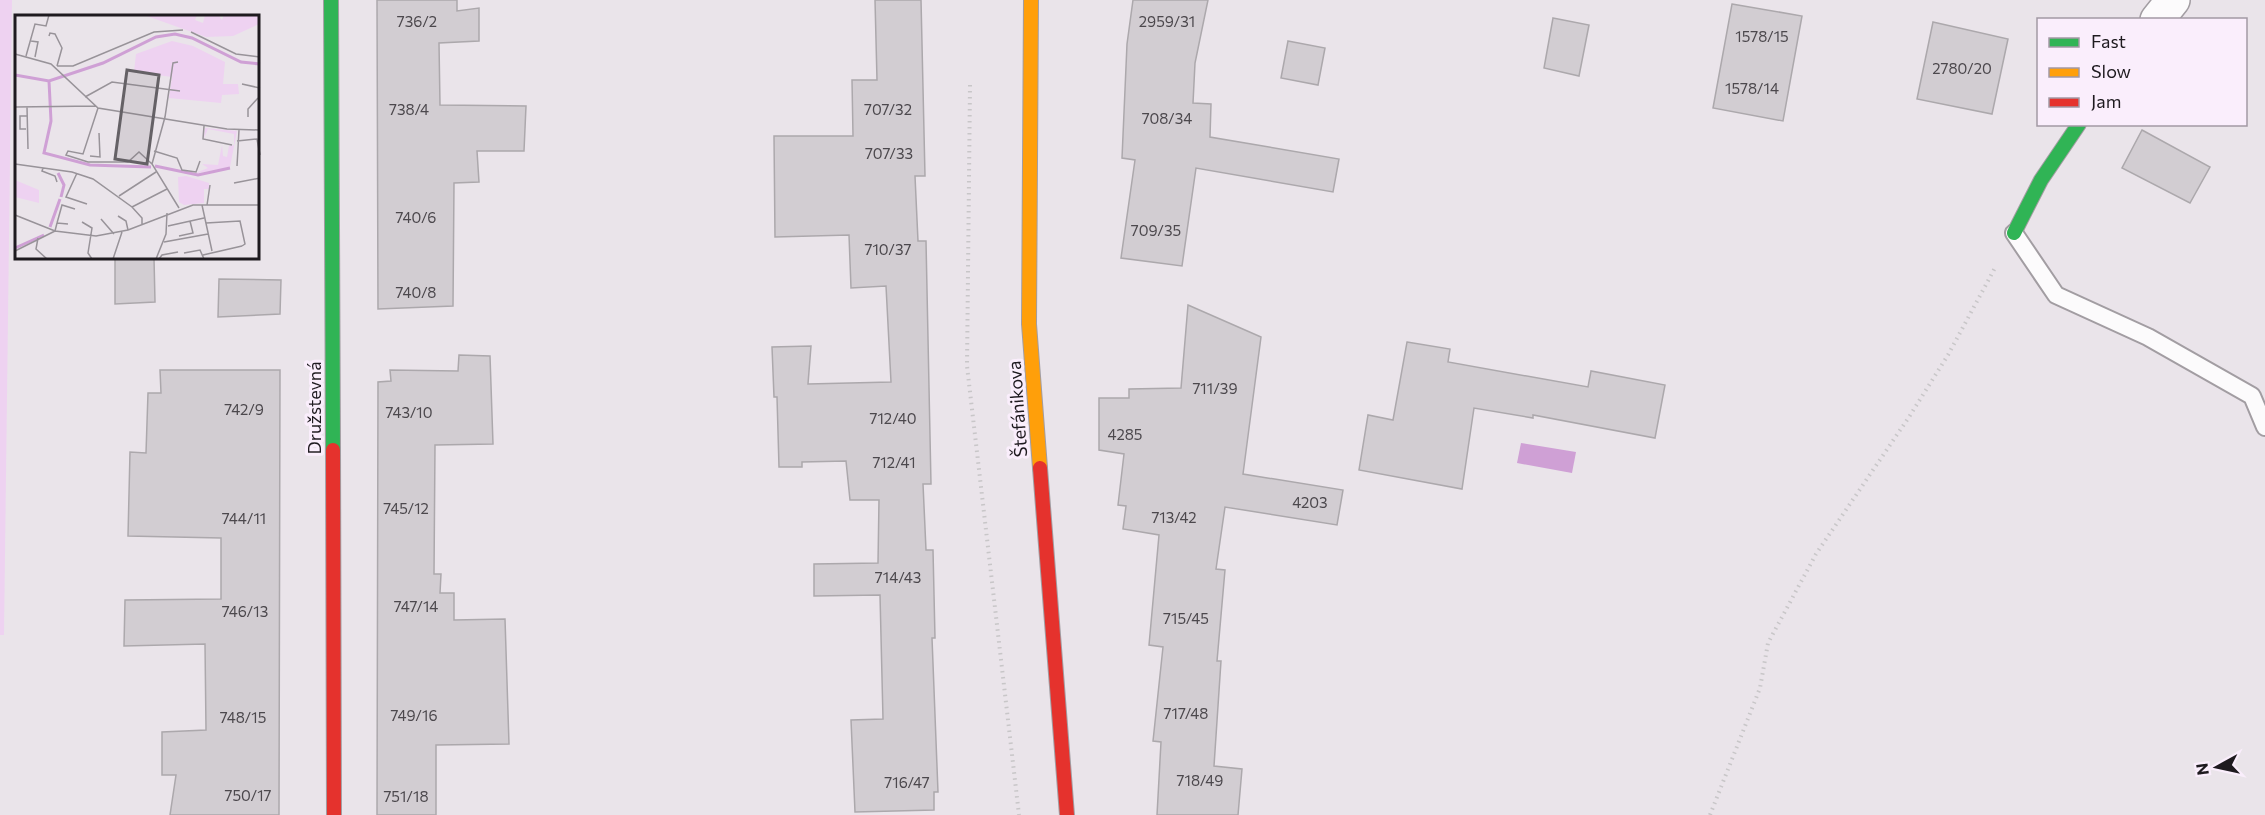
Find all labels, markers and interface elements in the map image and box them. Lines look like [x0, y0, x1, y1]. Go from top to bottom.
house number: 736/2 [397, 12, 437, 30]
house number: 2959/31 [1139, 12, 1195, 30]
inset map [15, 15, 260, 260]
legend [2037, 18, 2247, 126]
house number: 1578/15 [1735, 27, 1789, 45]
text: Fast [2091, 30, 2126, 52]
house number: 2780/20 [1932, 59, 1992, 77]
text: Slow [2091, 60, 2131, 82]
house number: 1578/14 [1725, 79, 1779, 97]
text: Jam [2091, 90, 2121, 112]
house number: 738/4 [389, 100, 429, 118]
house number: 707/32 [864, 100, 912, 118]
house number: 708/34 [1142, 109, 1192, 127]
house number: 707/33 [865, 144, 913, 162]
house number: 740/6 [396, 208, 436, 226]
house number: 709/35 [1131, 221, 1181, 239]
house number: 710/37 [865, 240, 912, 258]
house number: 740/8 [396, 283, 436, 301]
street label: Štefánikova [1003, 360, 1031, 458]
street label: Družstevná [303, 362, 325, 455]
house number: 711/39 [1192, 379, 1238, 397]
house number: 742/9 [224, 400, 264, 418]
house number: 743/10 [385, 403, 433, 421]
house number: 712/40 [870, 409, 916, 427]
house number: 4285 [1108, 425, 1142, 443]
house number: 712/41 [872, 453, 916, 471]
house number: 4203 [1292, 493, 1328, 511]
house number: 745/12 [383, 499, 429, 517]
house number: 713/42 [1151, 508, 1197, 526]
house number: 744/11 [222, 509, 266, 527]
house number: 714/43 [875, 568, 921, 586]
house number: 747/14 [394, 597, 438, 615]
house number: 746/13 [222, 602, 268, 620]
house number: 715/45 [1163, 609, 1209, 627]
house number: 717/48 [1164, 704, 1208, 722]
house number: 749/16 [390, 706, 438, 724]
house number: 748/15 [220, 708, 266, 726]
north arrow [2187, 737, 2247, 797]
text: N [2191, 762, 2212, 776]
house number: 718/49 [1177, 771, 1223, 789]
house number: 716/47 [884, 773, 930, 791]
house number: 750/17 [225, 786, 272, 804]
house number: 751/18 [383, 787, 429, 805]

